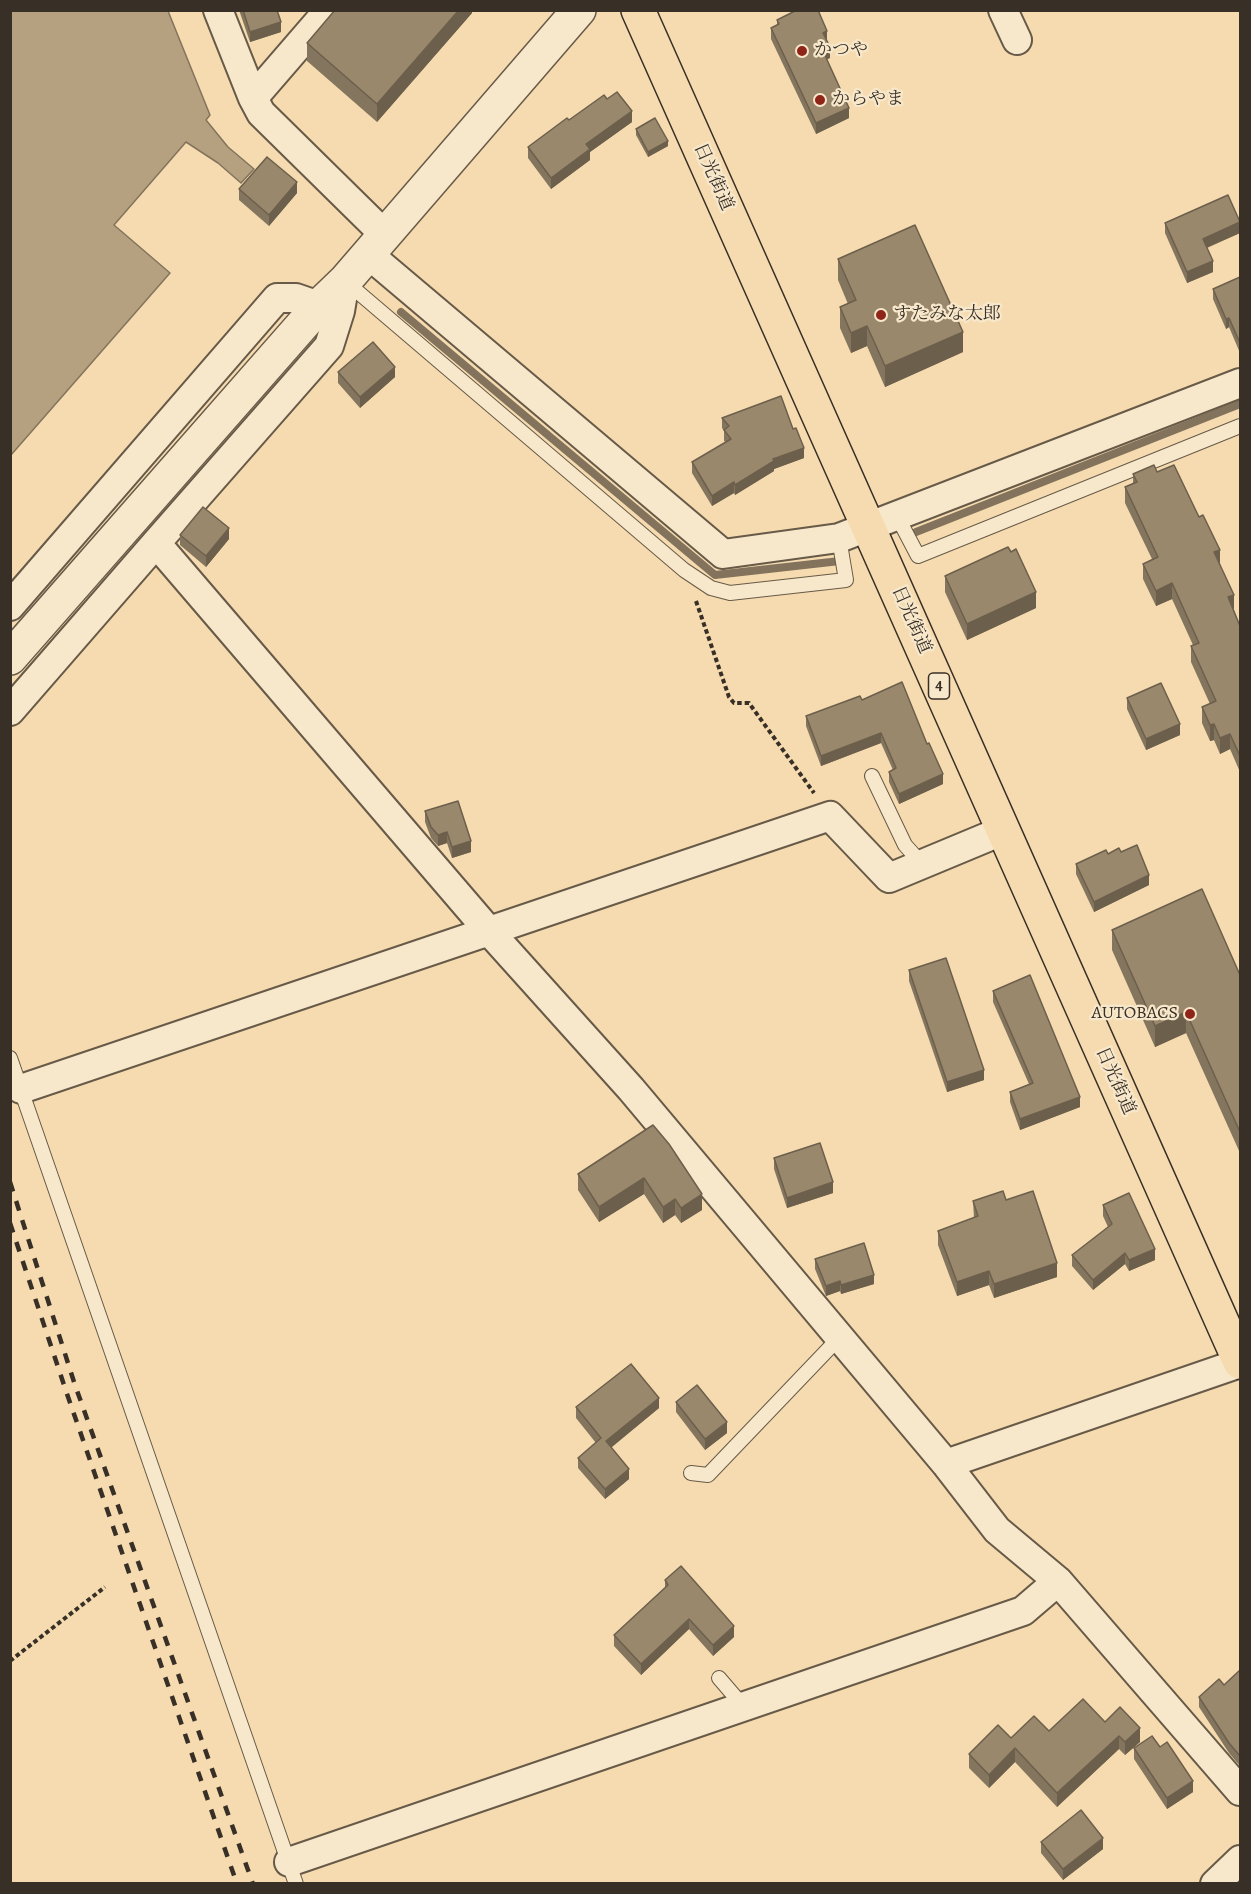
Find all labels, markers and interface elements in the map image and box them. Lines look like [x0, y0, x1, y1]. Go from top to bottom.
place label: かつや [814, 40, 868, 62]
marker: かつや [795, 44, 809, 58]
place label: からやま [832, 89, 904, 111]
marker: からやま [813, 93, 827, 107]
street label: 日光街道 [688, 140, 738, 214]
place label: すたみな太郎 [893, 304, 1001, 326]
marker: すたみな太郎 [874, 308, 888, 322]
street label: 日光街道 [886, 583, 936, 657]
road number: 4 [928, 673, 950, 699]
place label: AUTOBACS [1091, 1003, 1178, 1025]
marker: AUTOBACS [1183, 1007, 1197, 1021]
street label: 日光街道 [1090, 1044, 1140, 1118]

